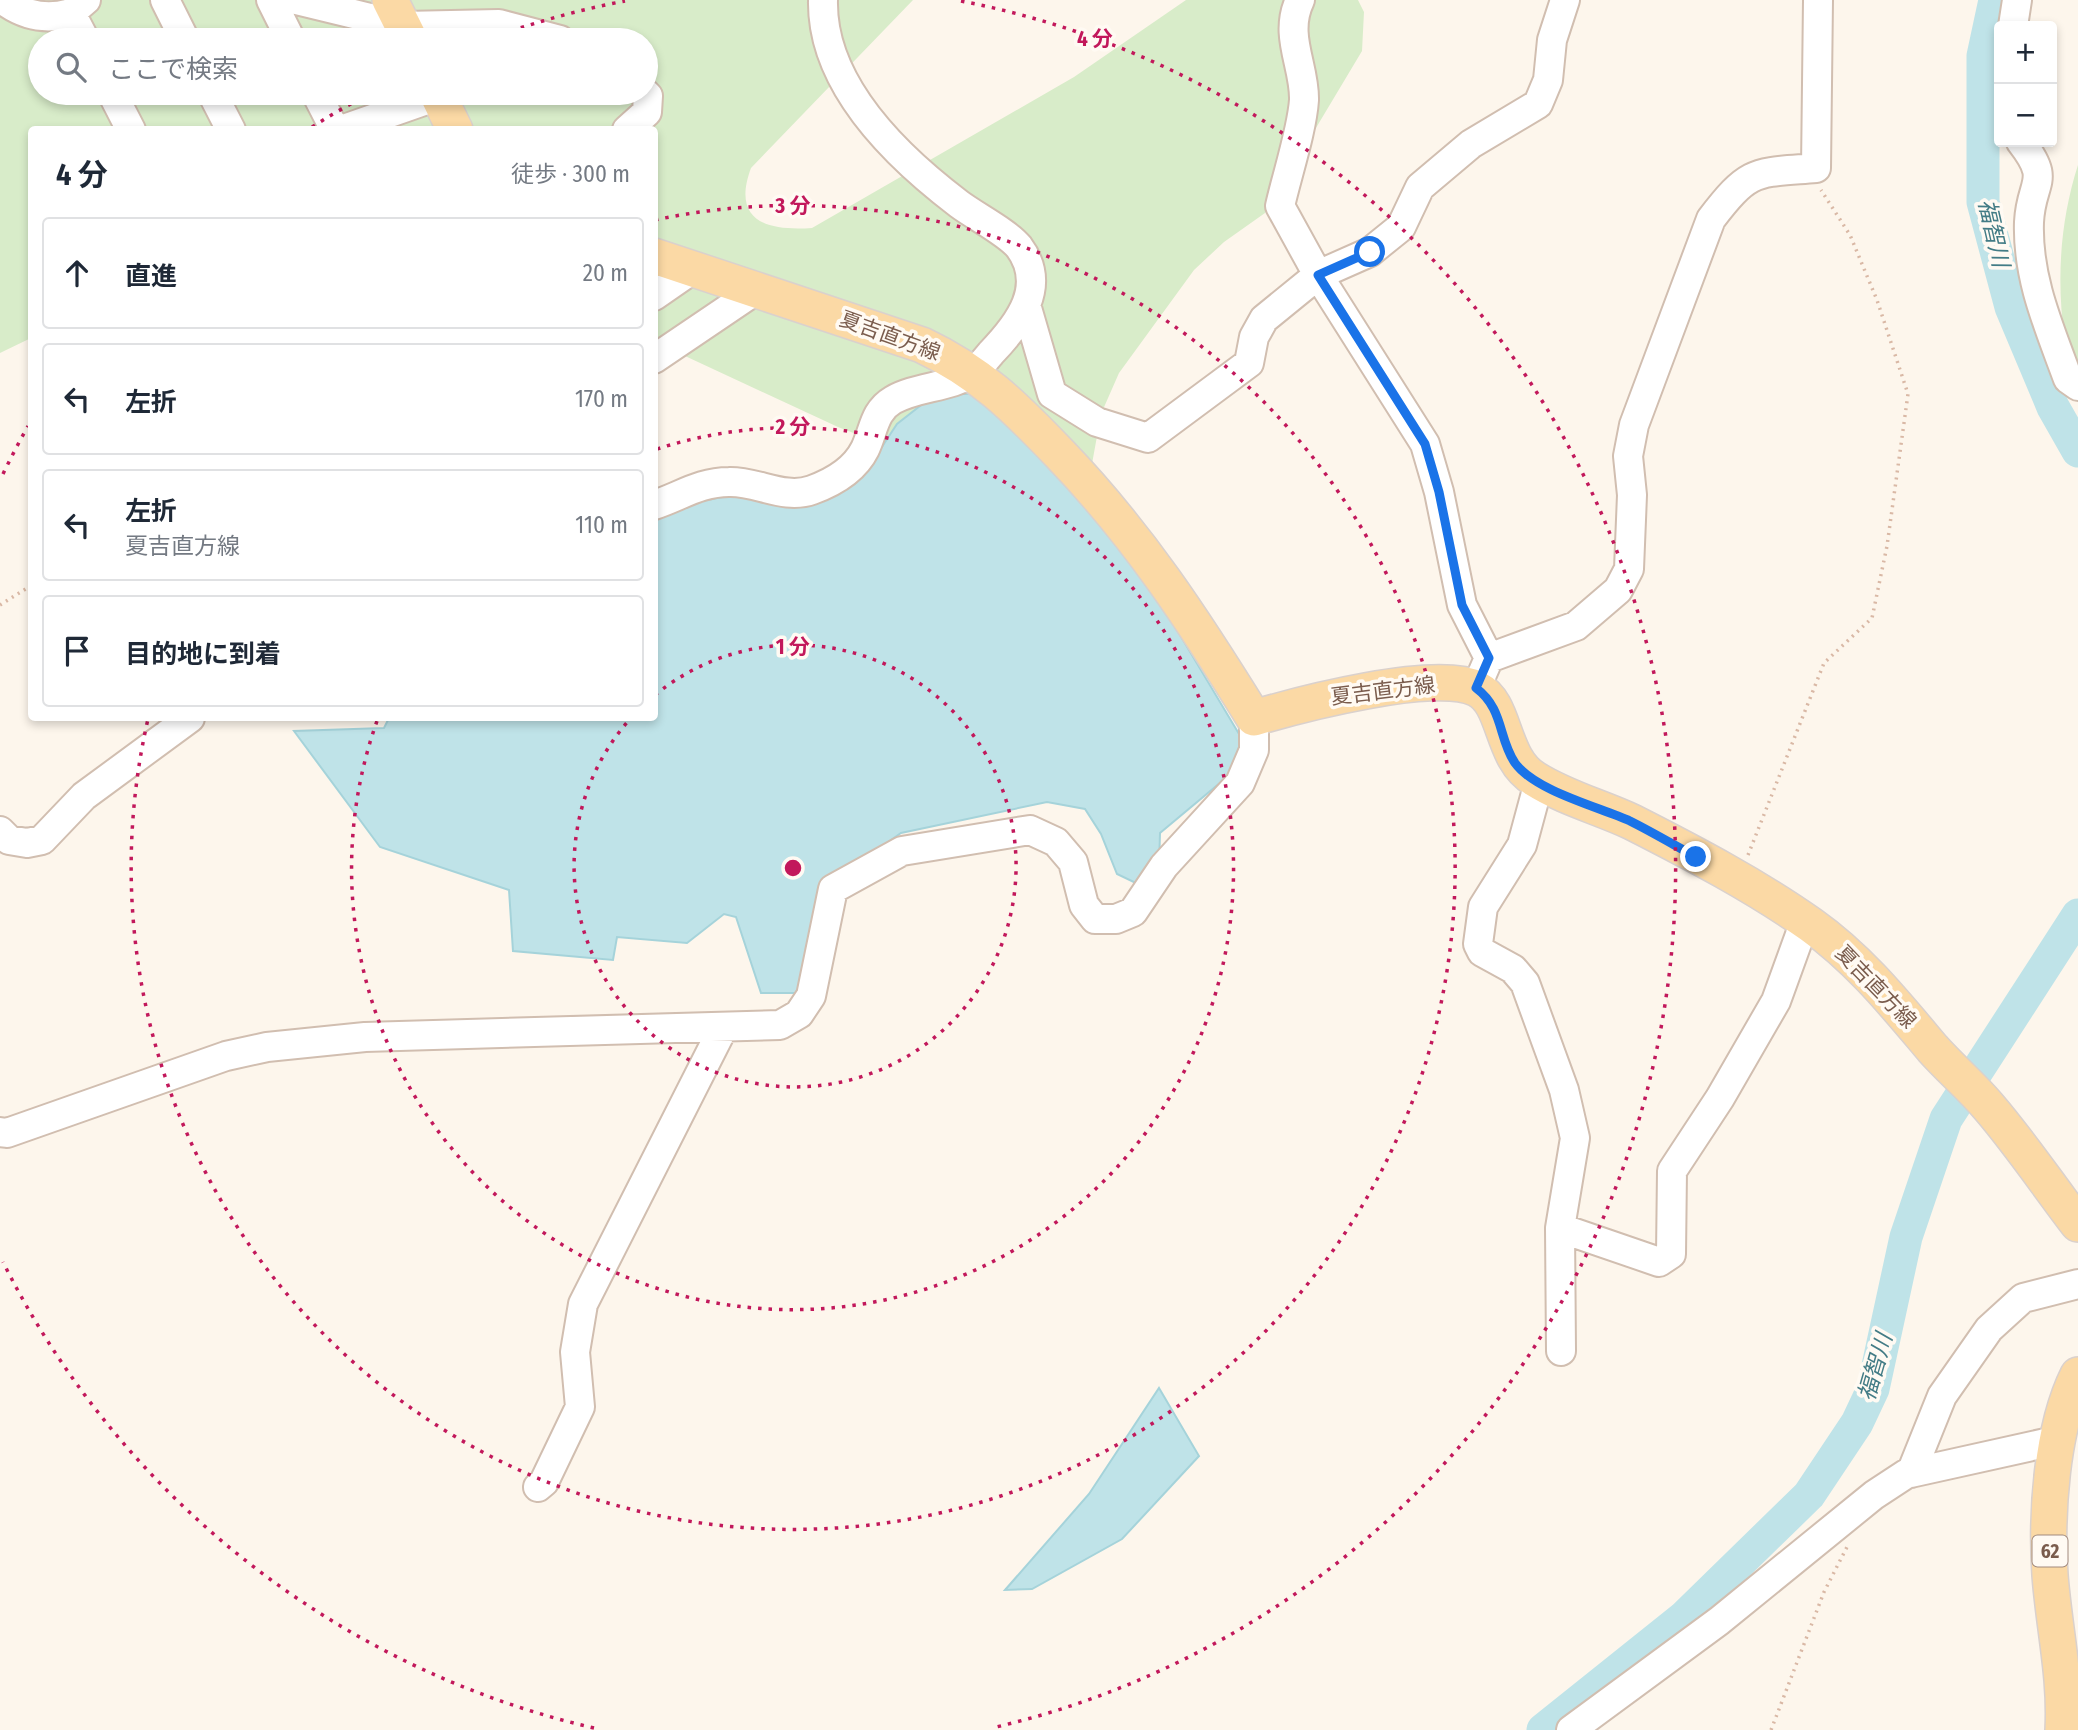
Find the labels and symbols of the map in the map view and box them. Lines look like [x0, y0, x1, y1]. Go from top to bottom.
text: 4 分 [1077, 26, 1113, 52]
text: 3 分 [774, 193, 811, 219]
water label: 福智川 [1973, 196, 2016, 273]
route start [1354, 236, 1385, 267]
street label: 夏吉直方線 [836, 306, 944, 366]
text: 2 分 [774, 414, 811, 440]
text: 1 分 [776, 634, 810, 660]
street label: 夏吉直方線 [1329, 672, 1437, 710]
route end [1680, 841, 1711, 872]
centre of rings [781, 856, 805, 880]
street label: 夏吉直方線 [1830, 940, 1922, 1034]
water label: 福智川 [1852, 1327, 1899, 1404]
road number: 62 [2032, 1536, 2068, 1567]

